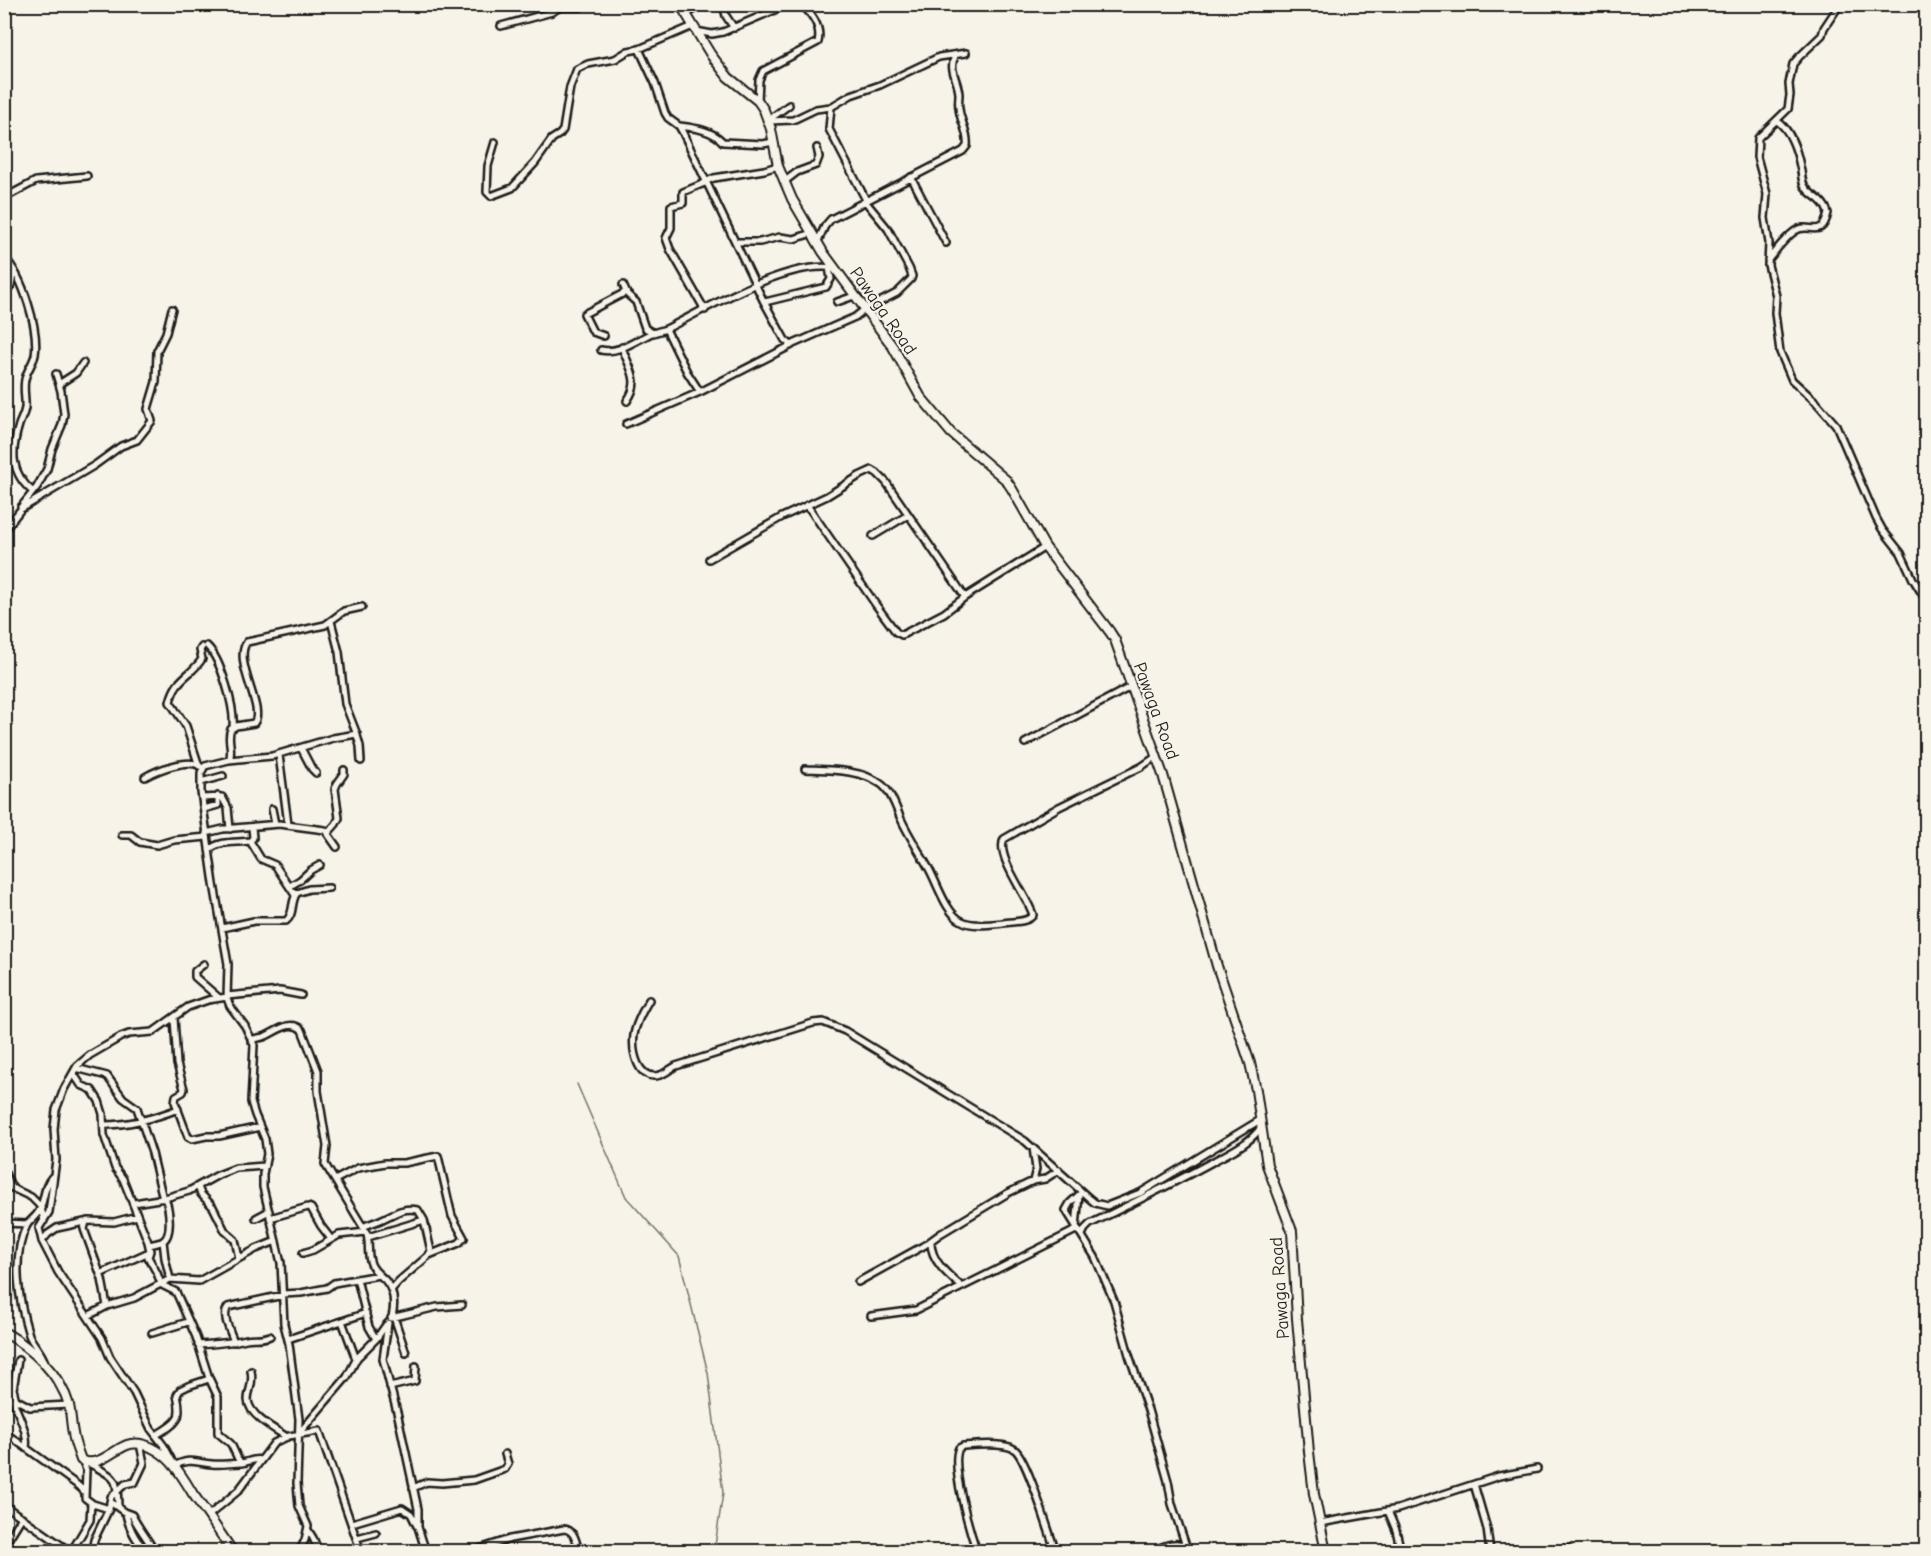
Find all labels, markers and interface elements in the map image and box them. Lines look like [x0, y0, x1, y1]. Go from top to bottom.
street label: Pawaga Road [845, 263, 921, 359]
street label: Pawaga Road [1129, 659, 1183, 763]
street label: Pawaga Road [1266, 1236, 1294, 1340]

